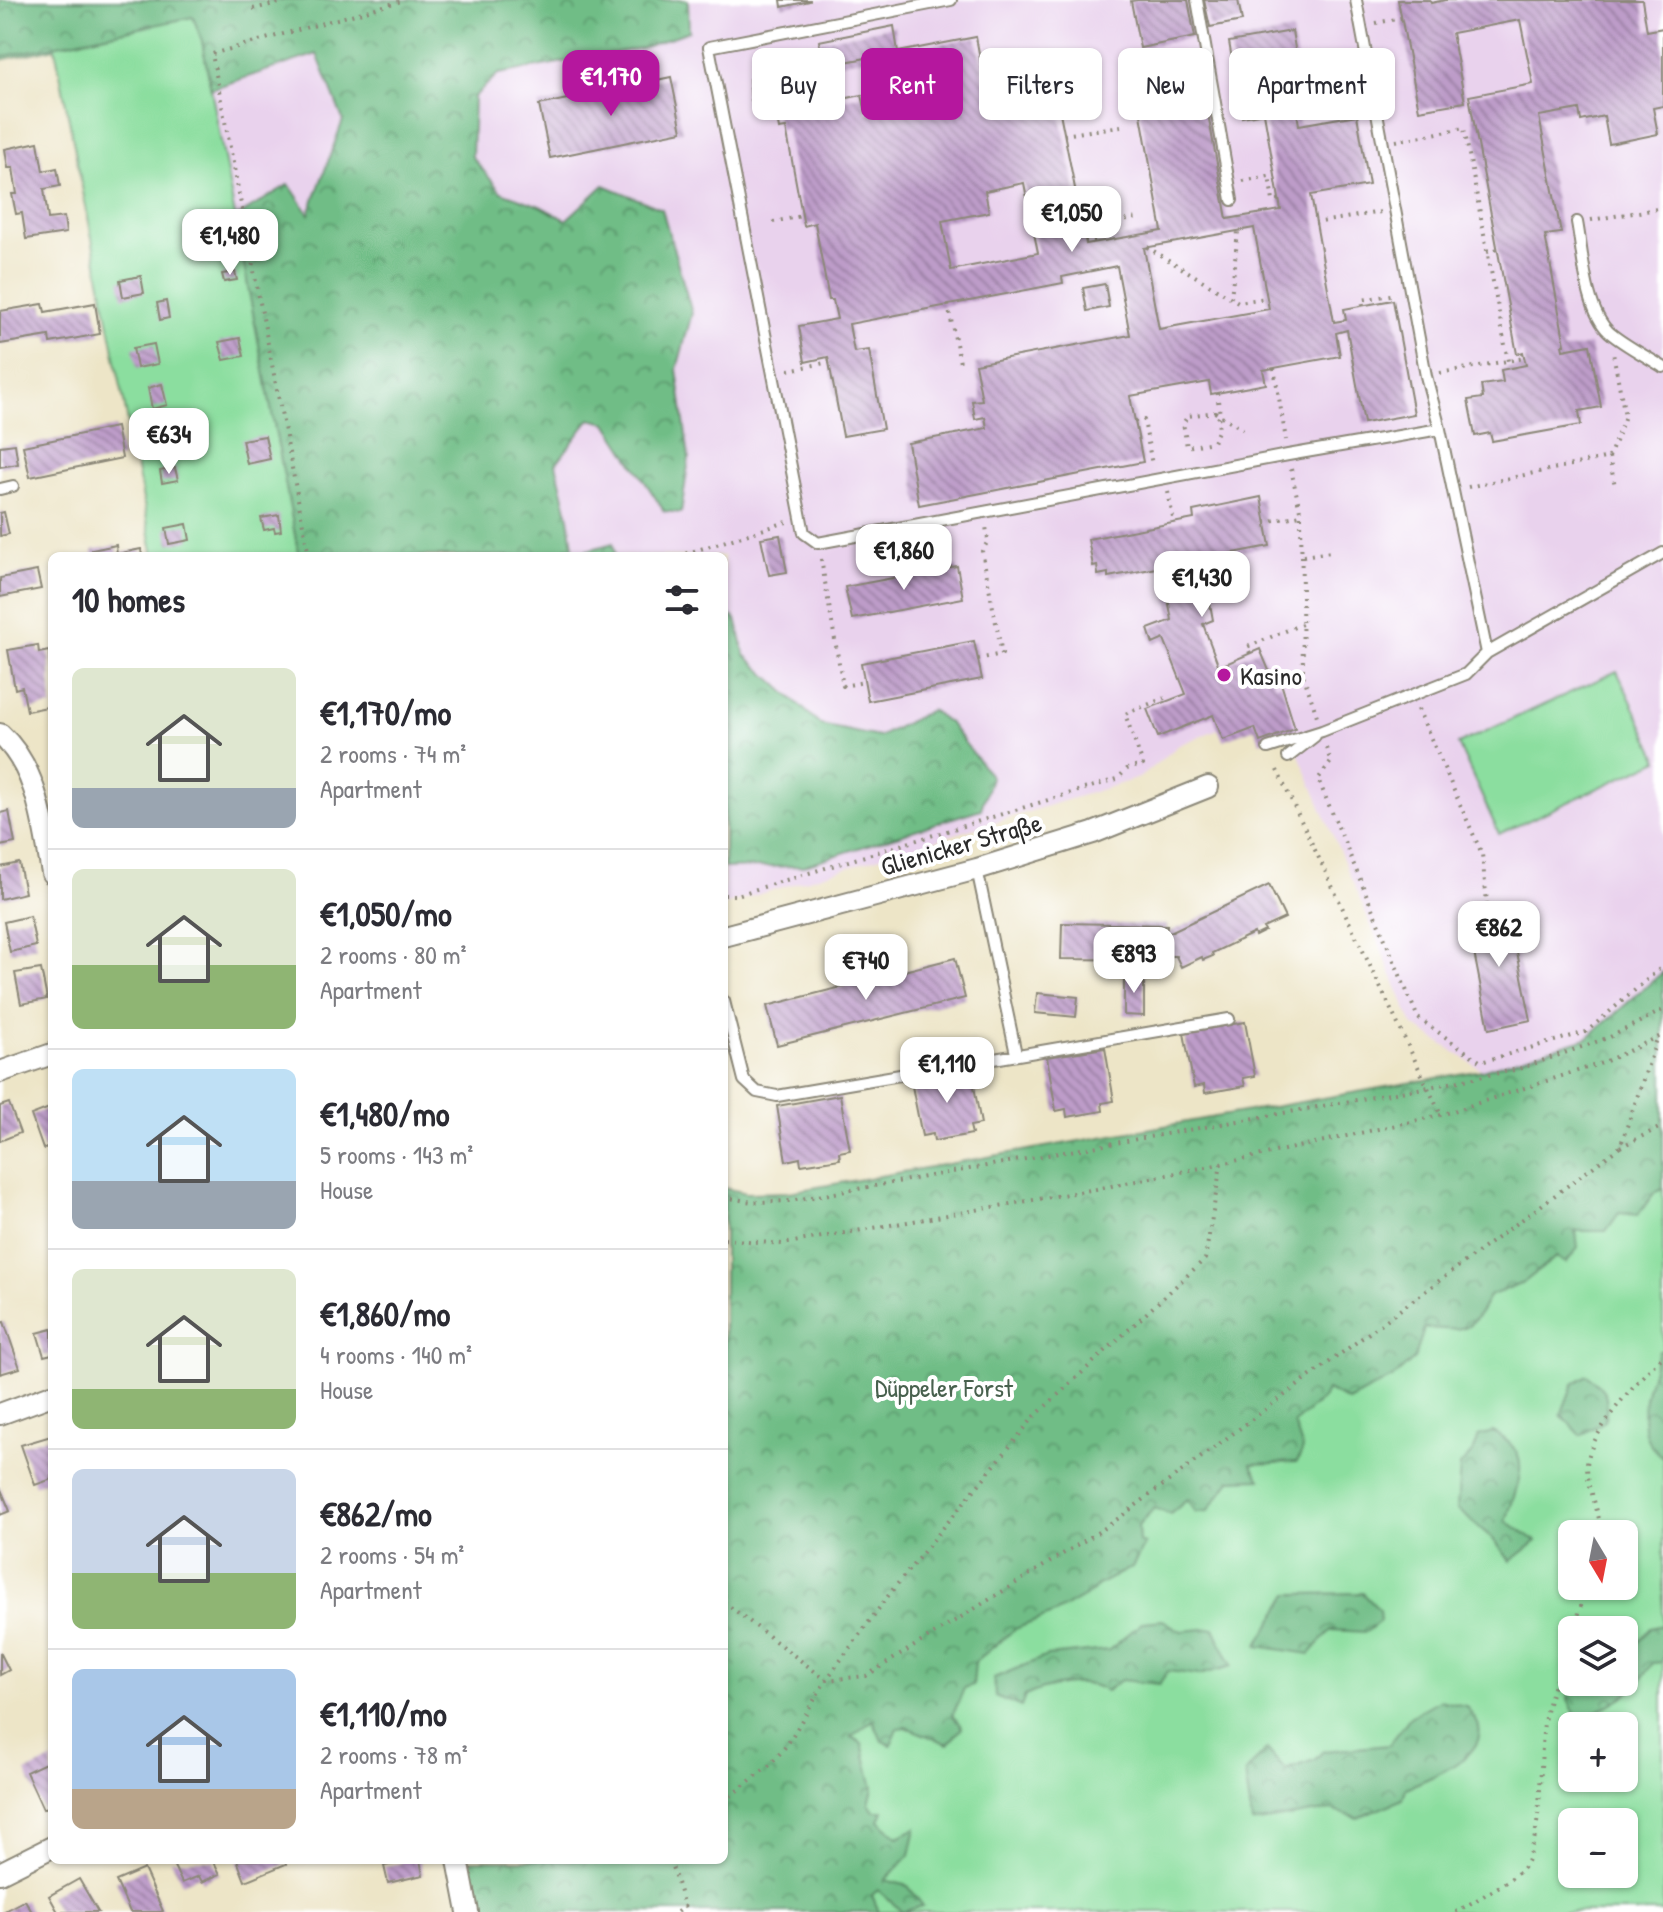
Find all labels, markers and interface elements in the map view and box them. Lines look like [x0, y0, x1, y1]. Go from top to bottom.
chip: Buy [752, 48, 845, 120]
chip: Rent [861, 48, 963, 120]
chip: Filters [979, 48, 1102, 120]
chip: New [1118, 48, 1213, 120]
chip: Apartment [1229, 48, 1395, 120]
pin: €1,170 [546, 50, 676, 118]
text: €1,170 [580, 58, 642, 93]
pin: €1,050 [1007, 186, 1137, 254]
text: €1,050 [1041, 194, 1103, 229]
pin: €1,480 [165, 209, 295, 277]
text: €1,480 [200, 217, 260, 252]
pin: €634 [122, 408, 216, 476]
text: €634 [147, 416, 191, 451]
pin: €1,860 [839, 524, 969, 592]
text: €1,860 [874, 532, 934, 567]
pin: €1,430 [1137, 551, 1267, 619]
text: €1,430 [1172, 559, 1232, 594]
text: 10 homes [72, 577, 185, 623]
icon: filters [660, 578, 704, 622]
place label: Kasino [1240, 658, 1302, 693]
marker: Kasino [1215, 666, 1233, 684]
text: €1,170/mo [320, 690, 451, 736]
icon: home [136, 700, 232, 796]
text: 2 rooms · 74 m² [320, 736, 466, 771]
text: Apartment [320, 771, 422, 806]
street label: Glienicker Straße [877, 804, 1045, 884]
text: €1,050/mo [320, 891, 452, 937]
icon: home [136, 901, 232, 997]
pin: €862 [1452, 901, 1546, 969]
text: €862 [1476, 909, 1522, 944]
pin: €893 [1087, 927, 1181, 995]
pin: €740 [819, 934, 913, 1002]
text: €893 [1112, 935, 1156, 970]
text: 2 rooms · 80 m² [320, 937, 467, 972]
text: €740 [843, 942, 889, 977]
text: Apartment [320, 972, 422, 1007]
pin: €1,110 [882, 1037, 1012, 1105]
text: €1,110 [918, 1045, 976, 1080]
text: €1,480/mo [320, 1091, 449, 1137]
icon: home [136, 1101, 232, 1197]
text: 5 rooms · 143 m² [320, 1137, 473, 1172]
text: House [320, 1172, 373, 1207]
text: €1,860/mo [320, 1291, 450, 1337]
icon: home [136, 1301, 232, 1397]
text: 4 rooms · 140 m² [320, 1337, 472, 1372]
park label: Düppeler Forst [875, 1370, 1014, 1405]
text: House [320, 1372, 373, 1407]
text: €862/mo [320, 1491, 432, 1537]
icon: home [136, 1501, 232, 1597]
north arrow [1558, 1520, 1638, 1600]
map controls [1558, 1520, 1638, 1888]
text: 2 rooms · 54 m² [320, 1537, 464, 1572]
text: Apartment [320, 1572, 422, 1607]
button: layers [1558, 1616, 1638, 1696]
text: €1,110/mo [320, 1691, 447, 1737]
icon: home [136, 1701, 232, 1797]
button: + [1558, 1712, 1638, 1792]
text: 2 rooms · 78 m² [320, 1737, 468, 1772]
text: Apartment [320, 1772, 422, 1807]
button: − [1558, 1808, 1638, 1888]

